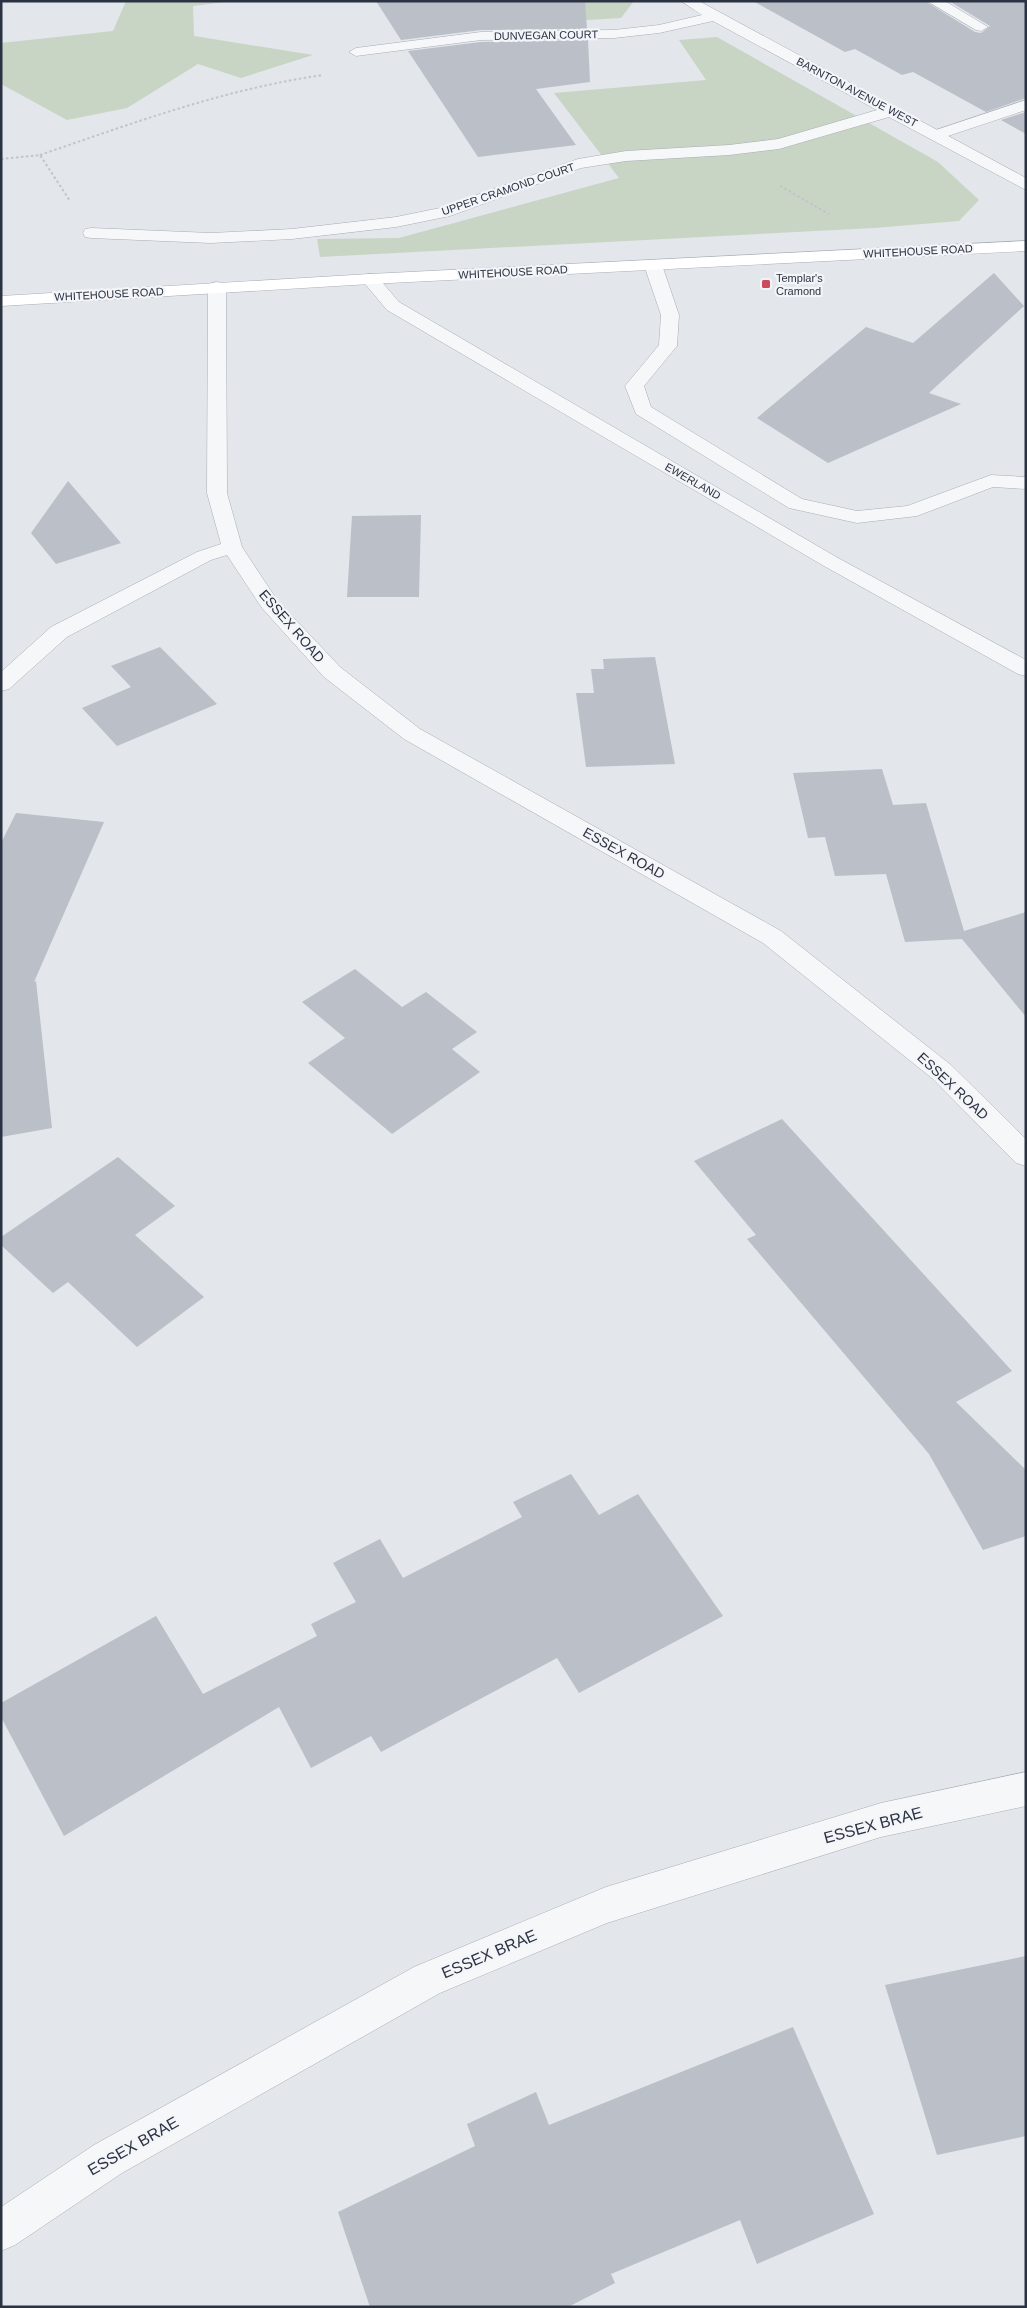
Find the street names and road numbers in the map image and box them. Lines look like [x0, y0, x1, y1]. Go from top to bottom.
street label: DUNVEGAN COURT [494, 28, 599, 42]
street label: BARNTON AVENUE WEST [794, 55, 920, 129]
street label: UPPER CRAMOND COURT [440, 160, 576, 217]
street label: WHITEHOUSE ROAD [863, 242, 973, 260]
street label: WHITEHOUSE ROAD [458, 263, 568, 281]
street label: WHITEHOUSE ROAD [54, 285, 164, 303]
street label: EWERLAND [663, 460, 723, 502]
street label: ESSEX ROAD [256, 586, 328, 666]
street label: ESSEX ROAD [580, 824, 668, 882]
street label: ESSEX ROAD [914, 1049, 992, 1123]
street label: ESSEX BRAE [822, 1804, 924, 1846]
street label: ESSEX BRAE [439, 1926, 539, 1982]
street label: ESSEX BRAE [85, 2113, 181, 2179]

